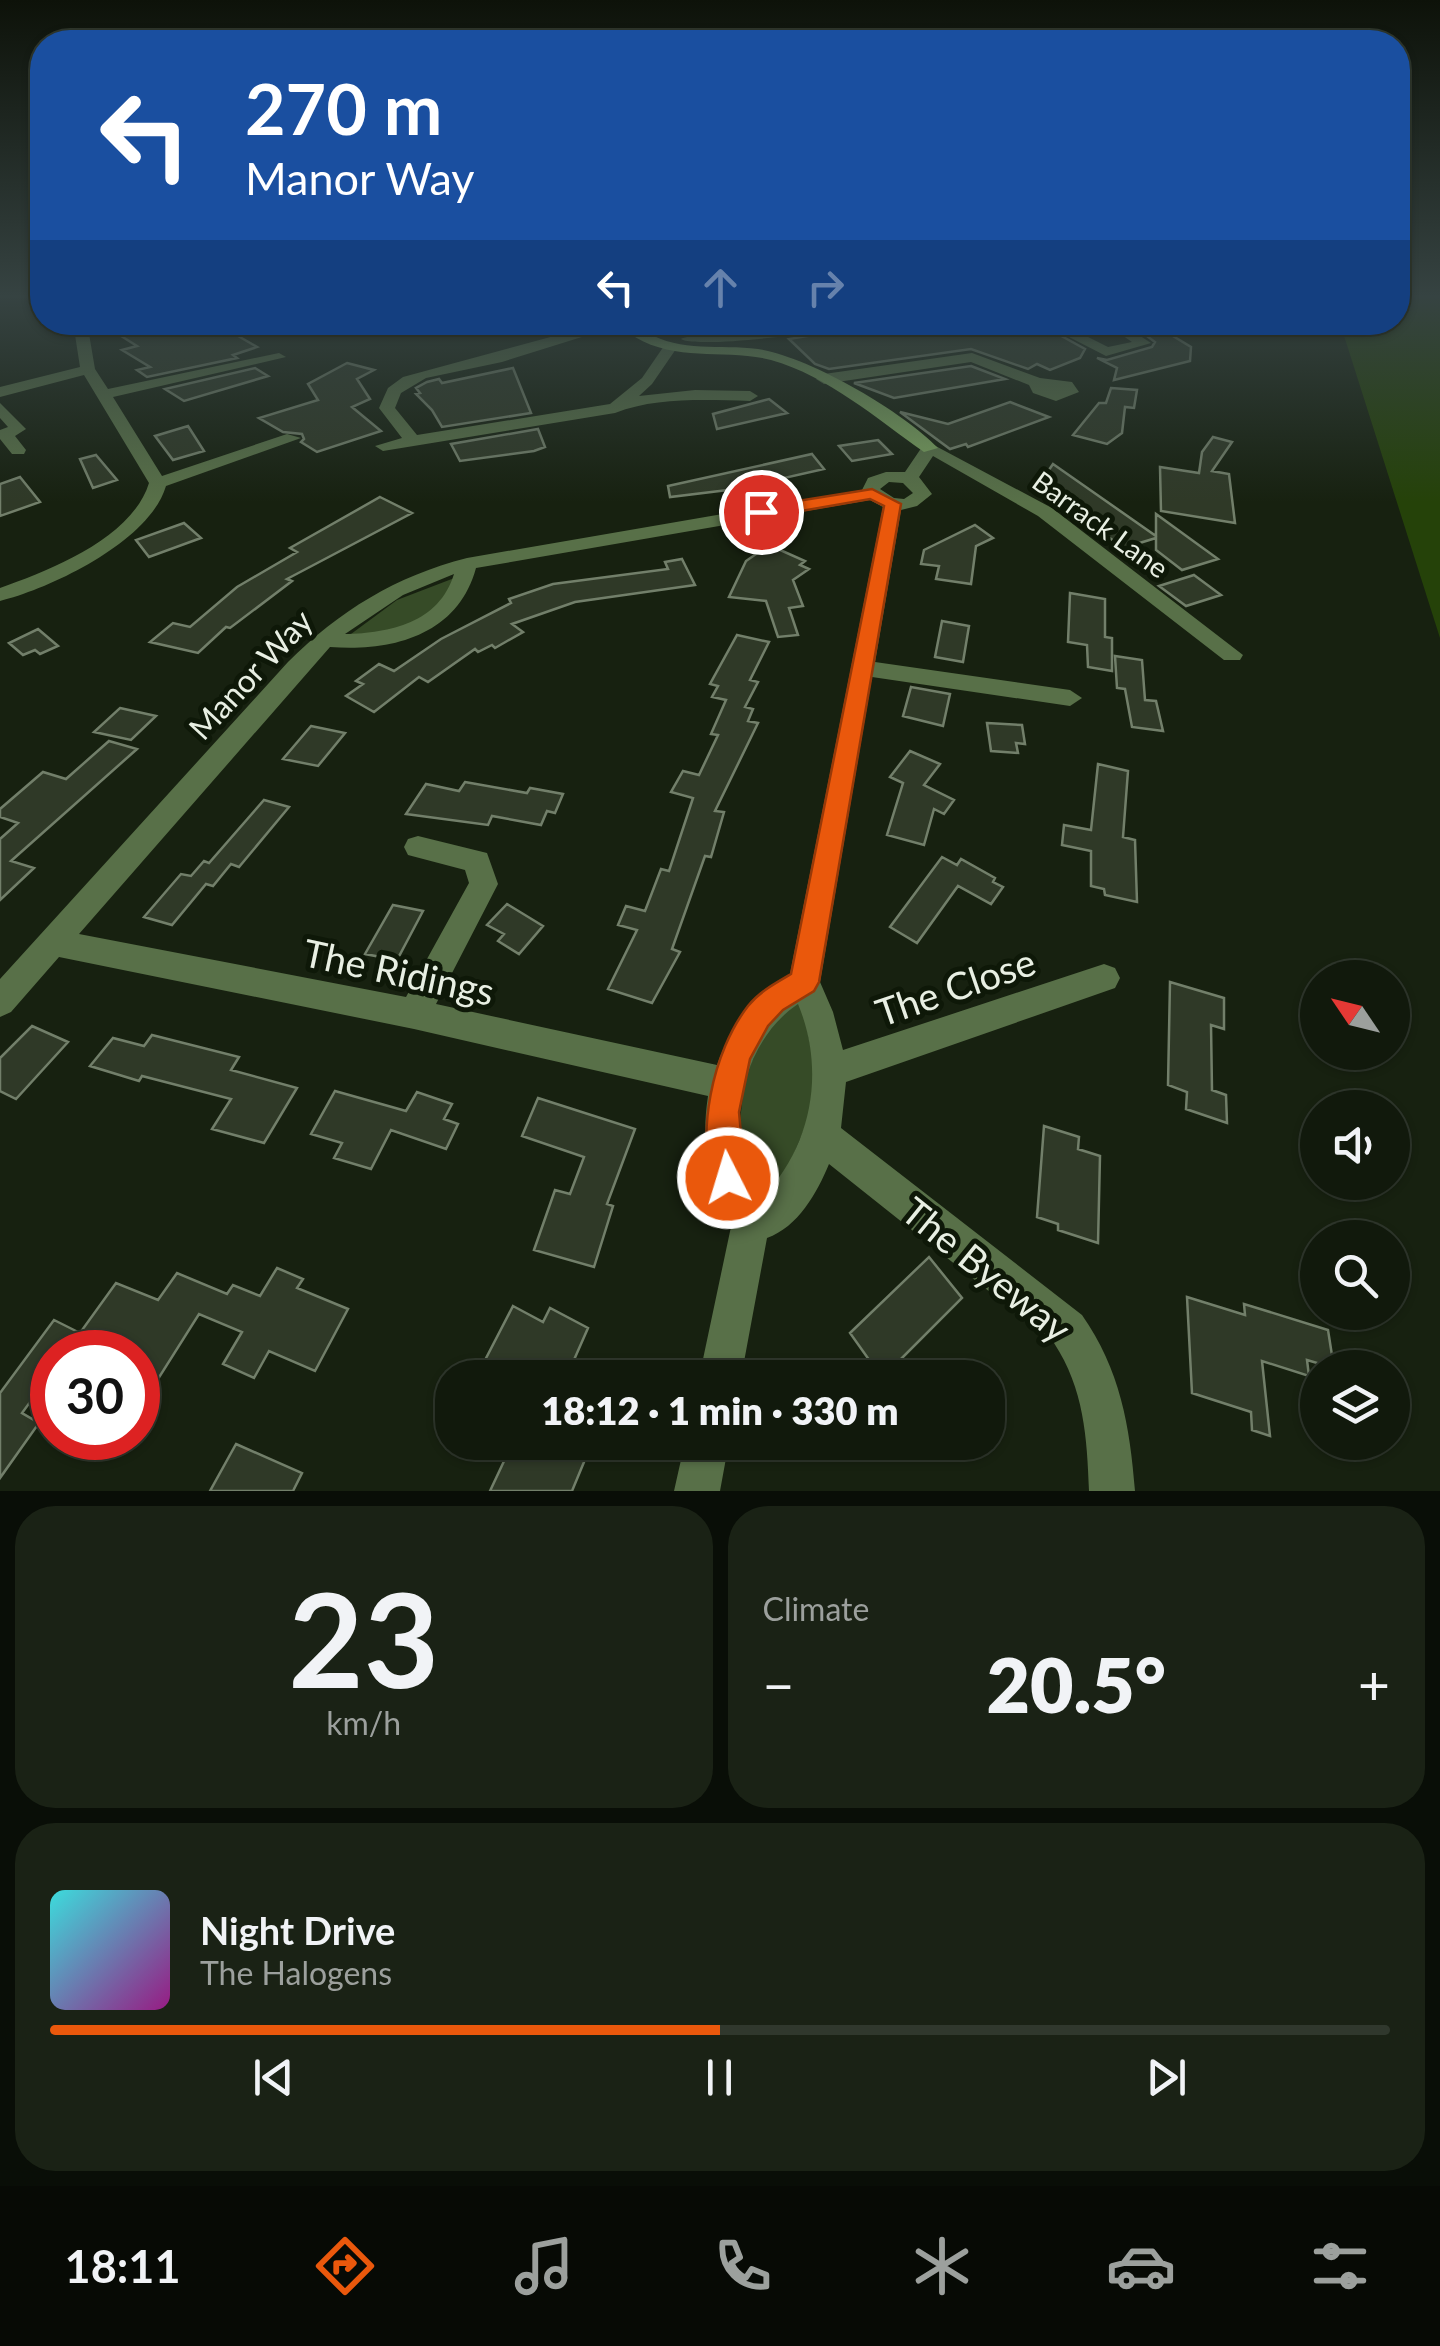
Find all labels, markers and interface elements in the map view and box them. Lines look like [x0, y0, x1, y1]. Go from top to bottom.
text: 270 m [245, 66, 442, 150]
icon: left [80, 70, 210, 200]
text: Manor Way [245, 151, 475, 205]
icon: left [588, 260, 643, 315]
icon: ahead [693, 260, 748, 315]
icon: right [798, 260, 853, 315]
street label: Barrack Lane [1027, 463, 1175, 585]
pin [719, 470, 804, 555]
icon: arrive [734, 485, 789, 540]
street label: Manor Way [180, 601, 320, 747]
street label: The Ridings [300, 928, 498, 1014]
street label: The Close [869, 937, 1041, 1035]
north arrow [1300, 960, 1410, 1070]
map controls [1300, 960, 1410, 1460]
button: sound [1300, 1090, 1410, 1200]
position arrow [676, 1126, 780, 1230]
street label: The Byeway [893, 1187, 1081, 1351]
button: search [1300, 1220, 1410, 1330]
speed limit sign: 30 [30, 1330, 160, 1460]
button: layers [1300, 1350, 1410, 1460]
text: 18:12 · 1 min · 330 m [541, 1387, 899, 1433]
text: 23 [288, 1560, 439, 1716]
text: Climate [763, 1589, 869, 1628]
text: 20.5° [986, 1639, 1166, 1729]
text: − [763, 1651, 794, 1717]
text: + [1358, 1651, 1390, 1717]
text: km/h [326, 1703, 401, 1742]
text: Night Drive [200, 1907, 395, 1953]
text: The Halogens [200, 1953, 392, 1992]
icon: previous [246, 2050, 301, 2105]
icon: pause [692, 2050, 747, 2105]
icon: next [1139, 2050, 1194, 2105]
icon: directions [310, 2231, 380, 2301]
icon: music [509, 2231, 579, 2301]
icon: phone [708, 2231, 778, 2301]
icon: climate [907, 2231, 977, 2301]
icon: car [1106, 2231, 1176, 2301]
icon: filters [1305, 2231, 1375, 2301]
text: 18:11 [65, 2239, 181, 2293]

